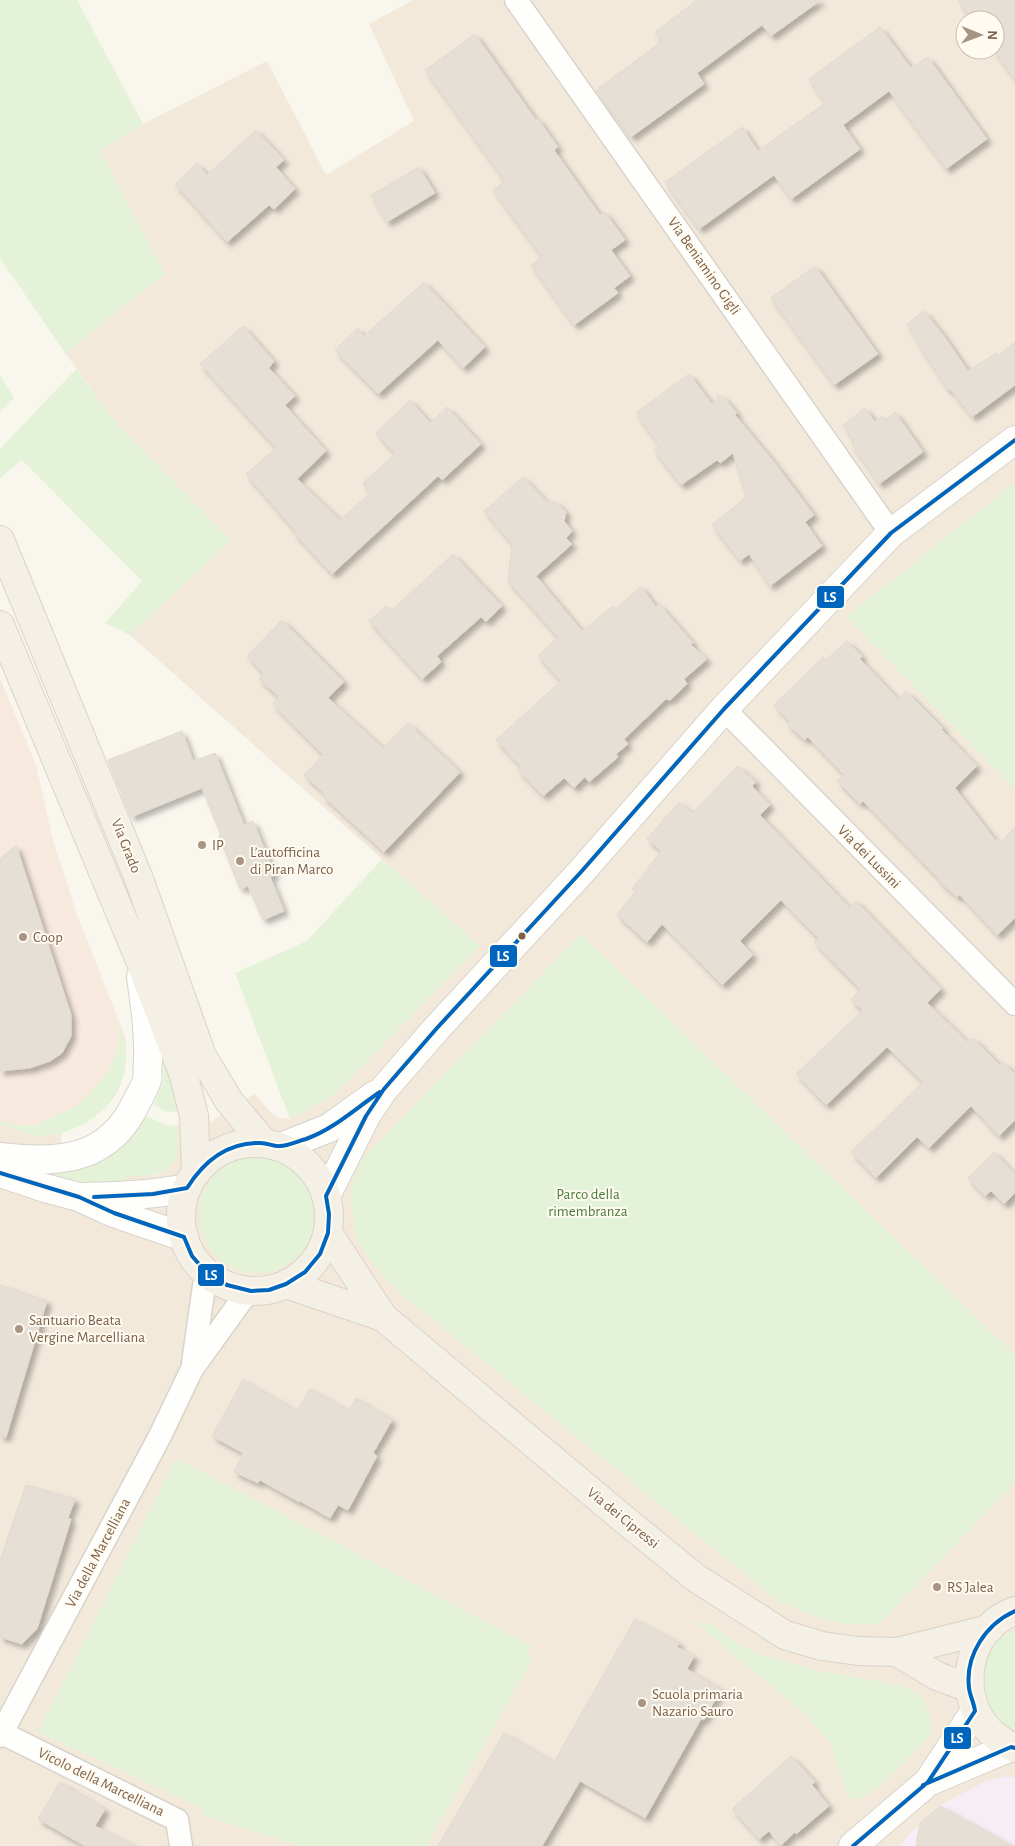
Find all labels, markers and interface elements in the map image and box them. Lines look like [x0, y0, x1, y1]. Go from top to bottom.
north arrow [955, 10, 1005, 60]
text: N [985, 30, 999, 40]
street label: Via Beniamino Gigli [665, 215, 743, 317]
line badge: LS [816, 585, 845, 609]
text: LS [823, 591, 837, 605]
street label: Via Grado [108, 817, 144, 875]
street label: Via dei Lussini [835, 823, 903, 891]
place label: IP [212, 838, 224, 853]
marker: IP [196, 839, 208, 851]
place label: L’autofficina di Piran Marco [250, 845, 333, 877]
marker: L’autofficina di Piran Marco [234, 855, 246, 867]
place label: Coop [33, 930, 63, 945]
marker: Coop [17, 931, 29, 943]
unlabelled marker [517, 931, 527, 941]
line badge: LS [489, 944, 518, 968]
text: LS [496, 950, 510, 964]
park label: Parco della rimembranza [548, 1187, 628, 1219]
line badge: LS [197, 1263, 225, 1287]
text: LS [204, 1269, 218, 1283]
place label: Santuario Beata Vergine Marcelliana [29, 1313, 145, 1345]
marker: Santuario Beata Vergine Marcelliana [13, 1323, 25, 1335]
street label: Via dei Cipressi [584, 1485, 662, 1551]
street label: Via della Marcelliana [63, 1496, 133, 1610]
place label: RS Jalea [947, 1580, 994, 1595]
marker: RS Jalea [931, 1581, 943, 1593]
place label: Scuola primaria Nazario Sauro [652, 1687, 743, 1719]
marker: Scuola primaria Nazario Sauro [636, 1697, 648, 1709]
line badge: LS [943, 1726, 972, 1750]
text: LS [950, 1732, 964, 1746]
street label: Vicolo della Marcelliana [35, 1745, 167, 1819]

